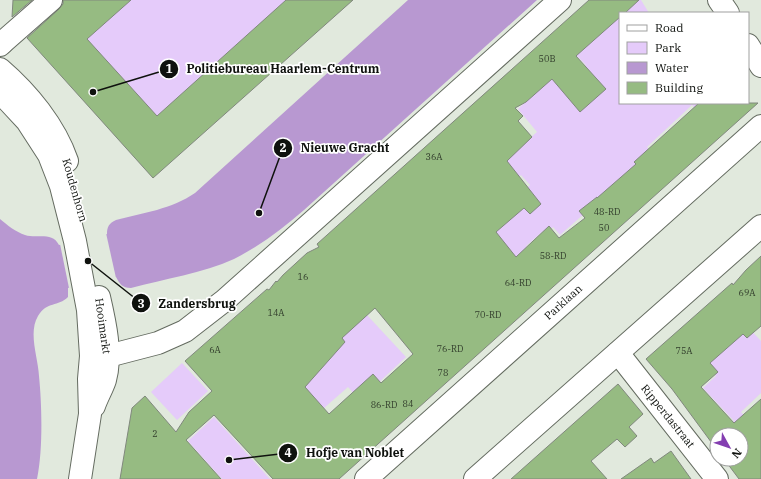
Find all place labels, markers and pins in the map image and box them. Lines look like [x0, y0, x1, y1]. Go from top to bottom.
callout: Politiebureau Haarlem-Centrum [159, 57, 388, 81]
callout: Nieuwe Gracht [273, 136, 398, 160]
callout: Zandersbrug [131, 291, 244, 315]
callout: Hofje van Noblet [278, 441, 412, 465]

